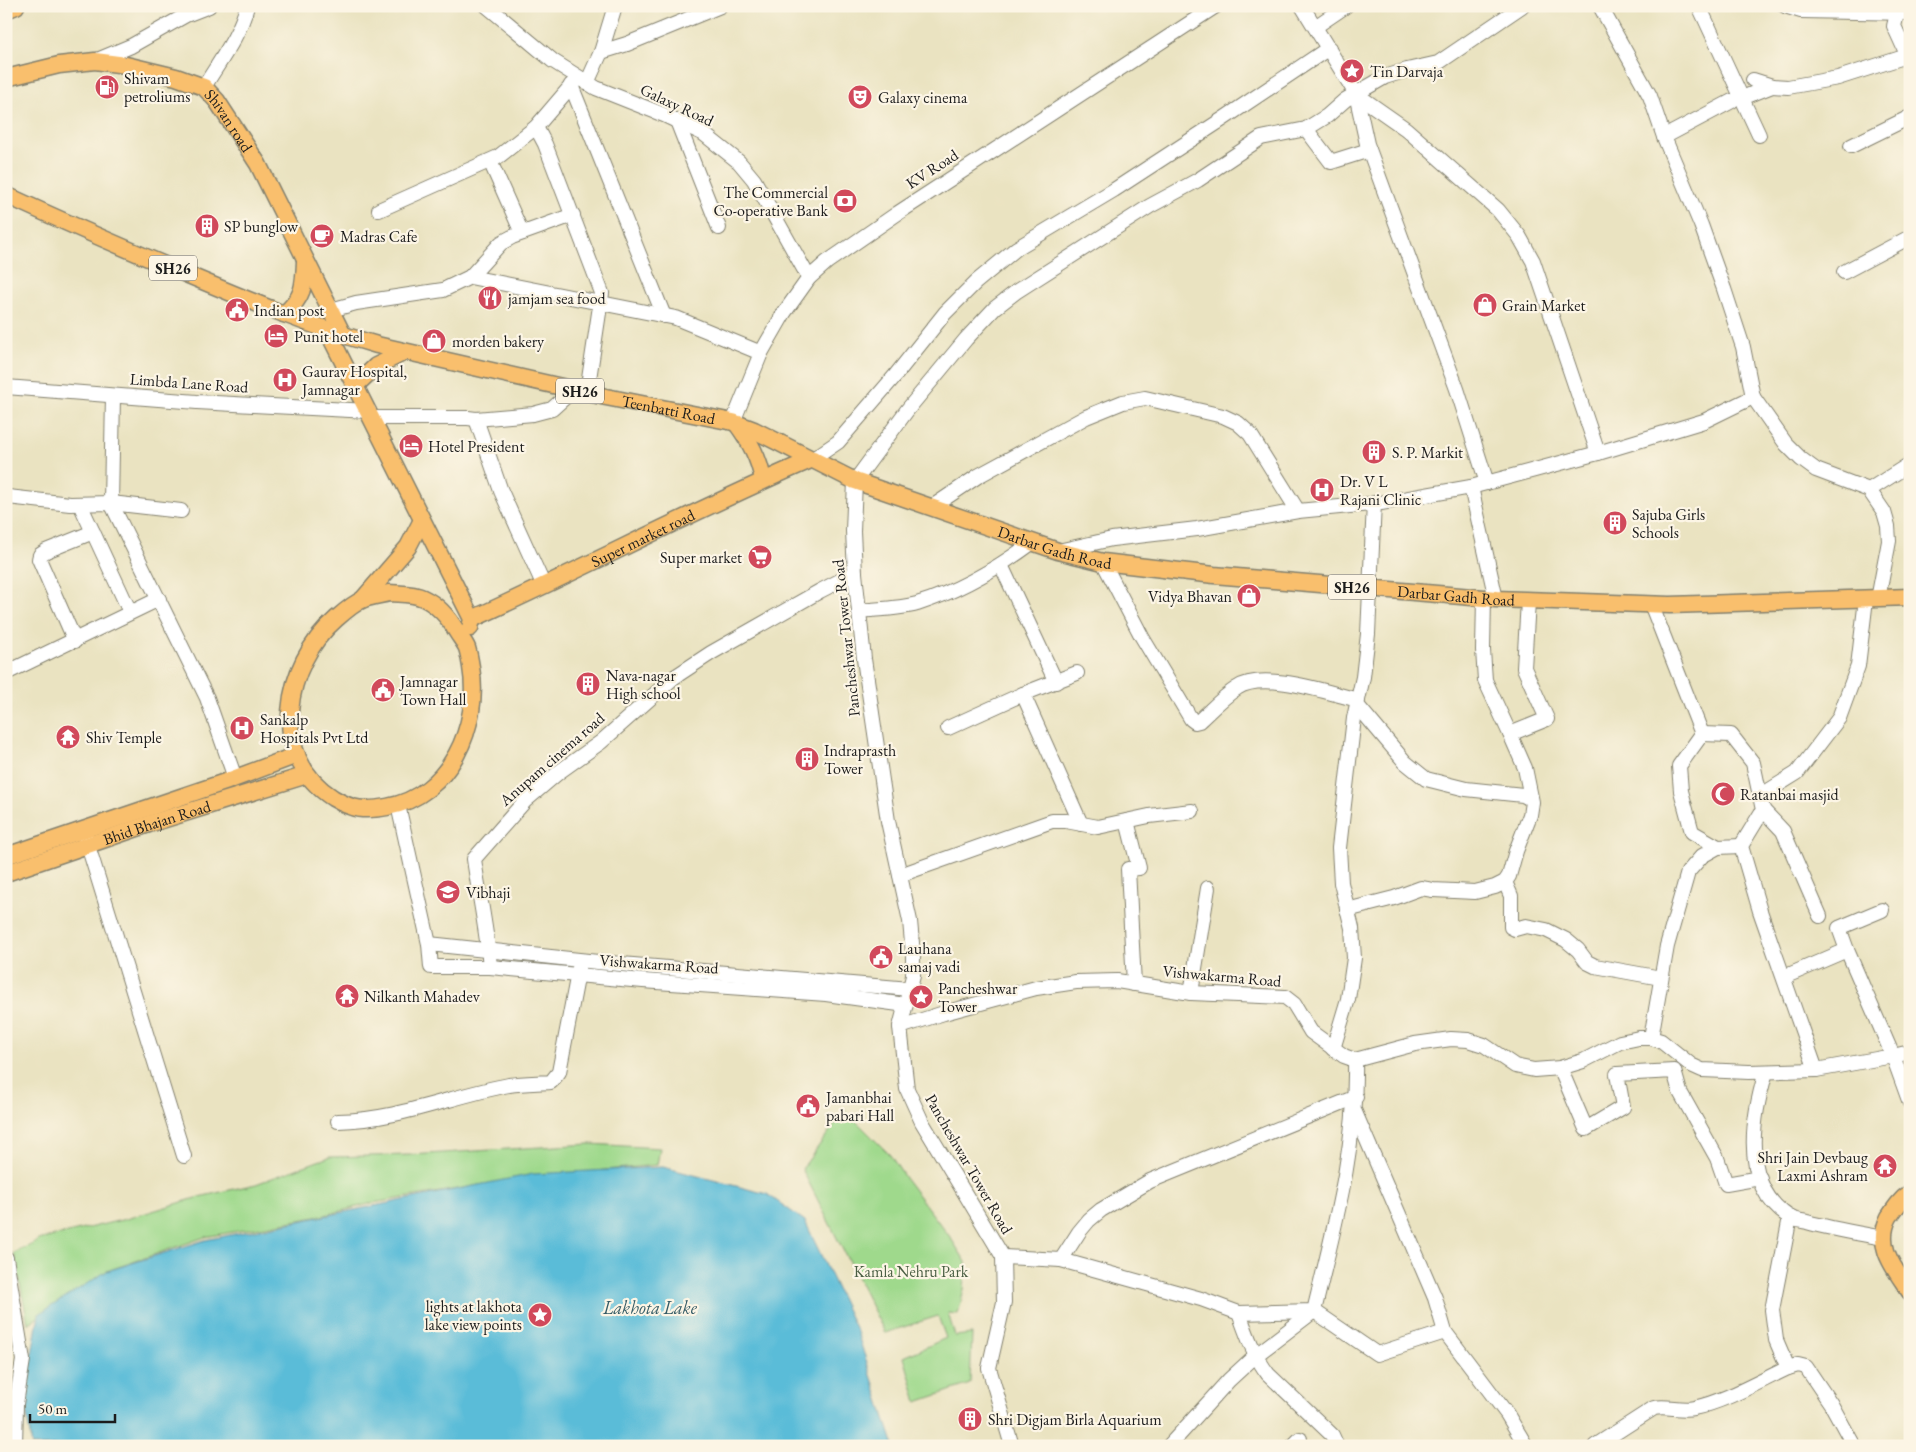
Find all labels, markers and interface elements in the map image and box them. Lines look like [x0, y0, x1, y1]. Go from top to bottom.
place icon: Tin Darvaja [1339, 58, 1365, 84]
place label: Tin Darvaja [1370, 61, 1444, 82]
place label: Shivam petroliums [124, 68, 190, 107]
fuel station icon: Shivam petroliums [94, 74, 120, 100]
street label: Galaxy Road [637, 79, 718, 132]
street label: Shivan road [200, 84, 258, 157]
theatre icon: Galaxy cinema [847, 84, 873, 110]
place label: Galaxy cinema [878, 87, 968, 108]
street label: KV Road [902, 144, 963, 194]
place label: The Commercial Co-operative Bank [713, 182, 828, 221]
bank icon: The Commercial Co-operative Bank [832, 188, 858, 214]
building icon: SP bunglow [194, 213, 220, 239]
place label: SP bunglow [224, 216, 299, 237]
cafe icon: Madras Cafe [309, 223, 335, 249]
place label: Madras Cafe [340, 226, 417, 247]
road number: SH26 [149, 256, 197, 280]
restaurant icon: jamjam sea food [477, 285, 503, 311]
place label: jamjam sea food [507, 288, 607, 309]
shop icon: Grain Market [1472, 292, 1498, 318]
place label: Grain Market [1502, 295, 1586, 316]
public building icon: Indian post [224, 297, 250, 323]
place label: Indian post [254, 300, 324, 321]
hotel icon: Punit hotel [263, 323, 289, 349]
place label: Punit hotel [294, 326, 363, 347]
shop icon: morden bakery [421, 328, 447, 354]
place label: morden bakery [452, 331, 545, 352]
place label: Gaurav Hospital, Jamnagar [300, 361, 407, 400]
hospital icon: Gaurav Hospital, Jamnagar [272, 367, 298, 393]
street label: Limbda Lane Road [129, 368, 250, 398]
road number: SH26 [556, 378, 604, 404]
street label: Teenbatti Road [620, 390, 718, 429]
hotel icon: Hotel President [398, 433, 424, 459]
place label: Hotel President [428, 436, 525, 457]
building icon: S. P. Markit [1361, 439, 1387, 465]
place label: S. P. Markit [1392, 442, 1463, 463]
place label: Dr. V L Rajani Clinic [1340, 471, 1421, 510]
hospital icon: Dr. V L Rajani Clinic [1309, 477, 1335, 503]
street label: Super market road [587, 503, 699, 572]
place label: Sajuba Girls Schools [1632, 504, 1705, 543]
building icon: Sajuba Girls Schools [1602, 510, 1628, 536]
street label: Darbar Gadh Road [995, 521, 1114, 574]
supermarket icon: Super market [747, 544, 773, 570]
place label: Super market [660, 547, 742, 568]
street label: Pancheshwar Tower Road [827, 557, 865, 718]
road number: SH26 [1328, 574, 1376, 600]
street label: Darbar Gadh Road [1396, 580, 1516, 610]
shop icon: Vidya Bhavan [1236, 583, 1262, 609]
place label: Vidya Bhavan [1148, 586, 1233, 607]
place label: Nava-nagar High school [606, 665, 681, 704]
place label: Jamnagar Town Hall [398, 671, 467, 710]
building icon: Nava-nagar High school [575, 671, 601, 697]
public building icon: Jamnagar Town Hall [370, 677, 396, 703]
street label: Anupam cinema road [494, 707, 610, 811]
place label: Sankalp Hospitals Pvt Ltd [260, 709, 369, 748]
hospital icon: Sankalp Hospitals Pvt Ltd [229, 715, 255, 741]
temple icon: Shiv Temple [55, 724, 81, 750]
place label: Shiv Temple [86, 727, 162, 748]
place label: Indraprasth Tower [824, 740, 896, 779]
building icon: Indraprasth Tower [794, 746, 820, 772]
mosque icon: Ratanbai masjid [1710, 781, 1736, 807]
place label: Ratanbai masjid [1740, 784, 1840, 805]
street label: Bhid Bhajan Road [100, 795, 214, 850]
school or university icon: Vibhaji [435, 879, 461, 905]
place label: Vibhaji [466, 882, 510, 903]
place label: Lauhana samaj vadi [898, 938, 960, 977]
public building icon: Lauhana samaj vadi [868, 944, 894, 970]
street label: Vishwakarma Road [599, 949, 720, 979]
street label: Vishwakarma Road [1162, 960, 1283, 992]
place label: Pancheshwar Tower [938, 978, 1018, 1017]
temple icon: Nilkanth Mahadev [334, 983, 360, 1009]
place icon: Pancheshwar Tower [908, 984, 934, 1010]
place label: Nilkanth Mahadev [364, 986, 481, 1007]
place label: Jamanbhai pabari Hall [824, 1087, 894, 1126]
street label: Pancheshwar Tower Road [920, 1090, 1018, 1238]
public building icon: Jamanbhai pabari Hall [795, 1093, 821, 1119]
place label: Shri Jain Devbaug Laxmi Ashram [1757, 1147, 1869, 1186]
temple icon: Shri Jain Devbaug Laxmi Ashram [1872, 1153, 1898, 1179]
park label: Kamla Nehru Park [854, 1261, 969, 1282]
place label: lights at lakhota lake view points [425, 1296, 523, 1335]
water label: Lakhota Lake [602, 1296, 698, 1319]
place icon: lights at lakhota lake view points [527, 1302, 553, 1328]
scale bar [30, 1392, 115, 1424]
text: 50 m [38, 1399, 67, 1418]
building icon: Shri Digjam Birla Aquarium [957, 1406, 983, 1432]
place label: Shri Digjam Birla Aquarium [988, 1409, 1162, 1430]

